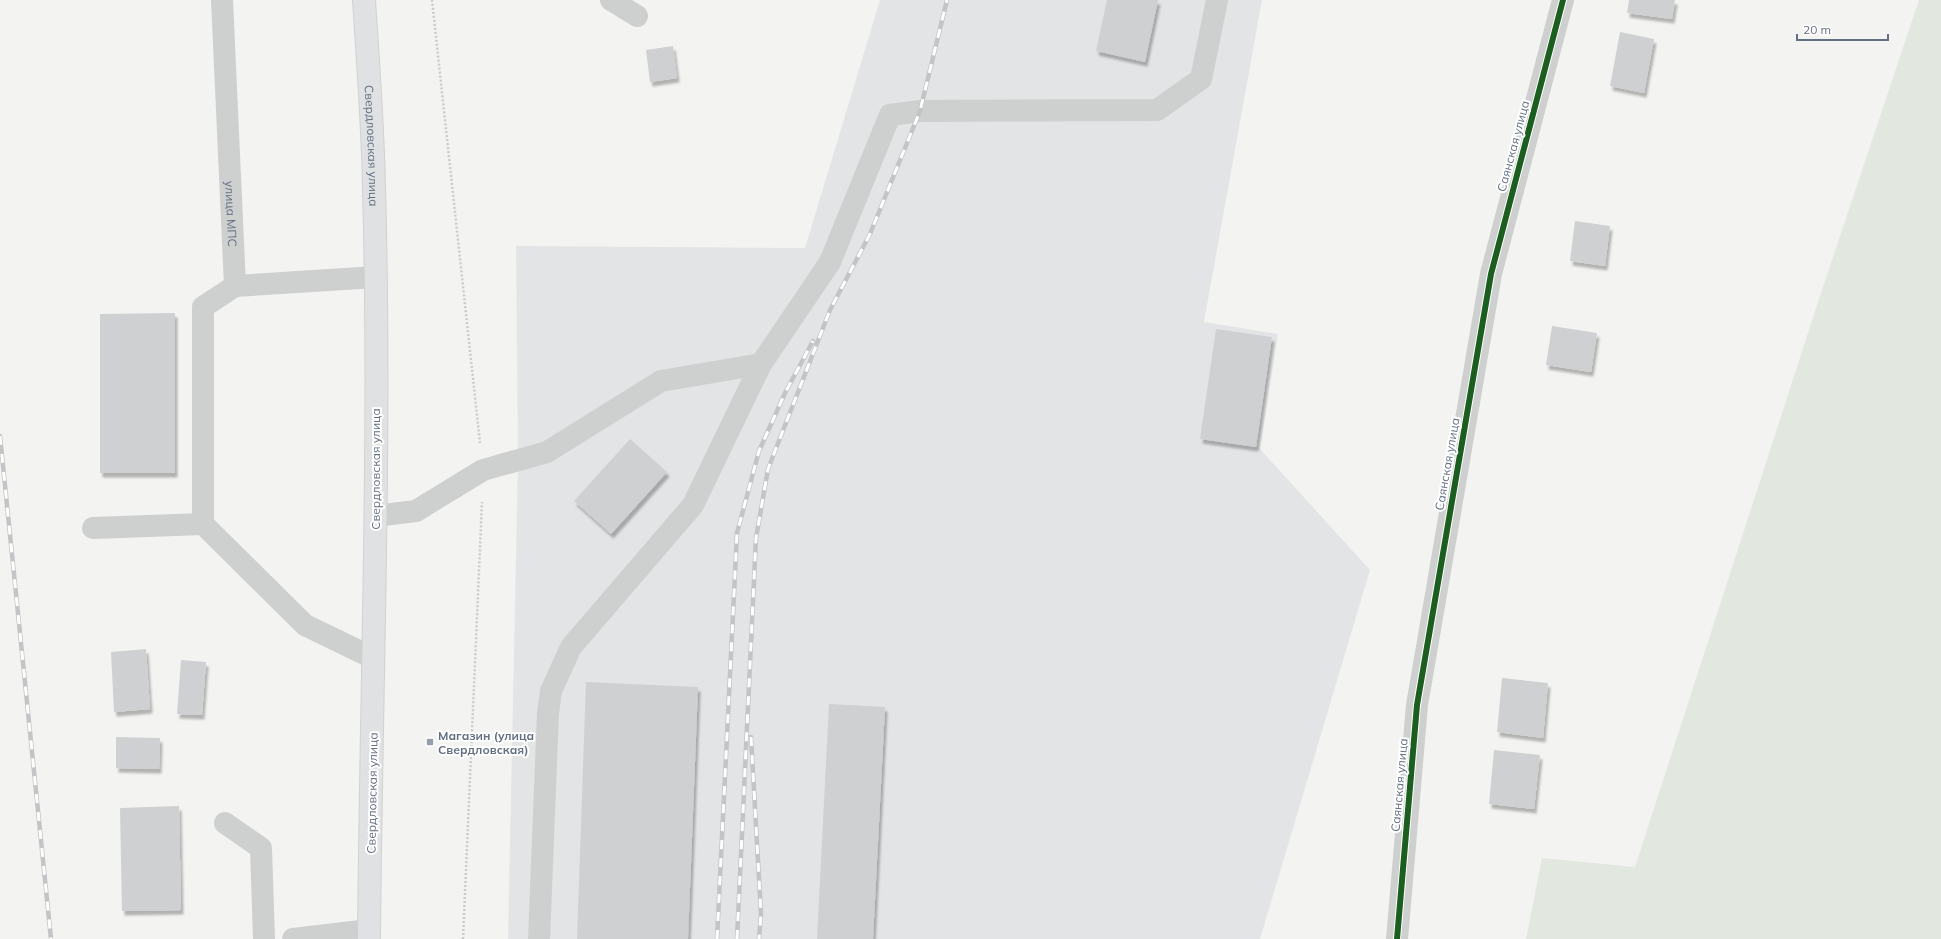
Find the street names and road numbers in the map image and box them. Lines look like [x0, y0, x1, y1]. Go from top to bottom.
street label: Свердловская улица [362, 85, 382, 207]
street label: Саянская улица [1494, 99, 1532, 193]
street label: улица МПС [223, 181, 241, 247]
street label: Свердловская улица [368, 408, 383, 530]
street label: Саянская улица [1431, 417, 1463, 511]
street label: Свердловская улица [363, 732, 381, 854]
street label: Саянская улица [1387, 738, 1411, 832]

